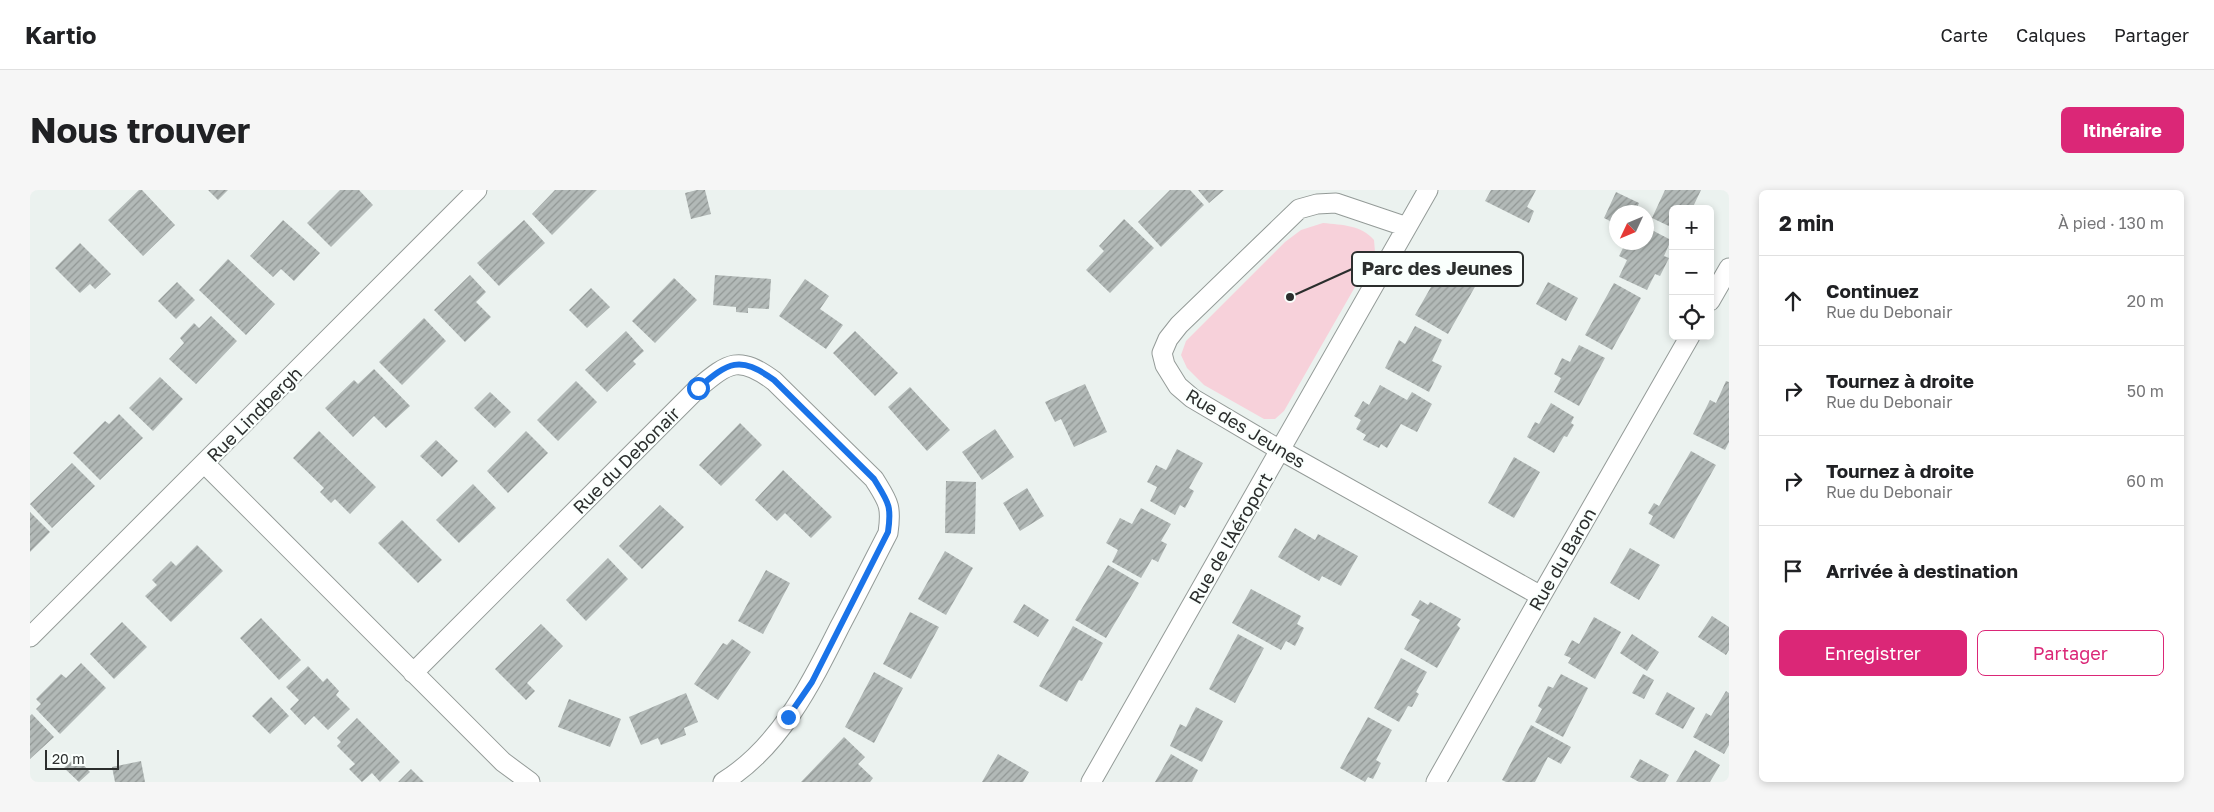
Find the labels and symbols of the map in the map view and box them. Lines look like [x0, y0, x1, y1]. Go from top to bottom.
north arrow [1609, 205, 1654, 250]
callout: Parc des Jeunes [1352, 252, 1523, 286]
text: Parc des Jeunes [1361, 256, 1513, 279]
street label: Rue Lindbergh [202, 362, 306, 466]
route start [687, 377, 710, 400]
street label: Rue des Jeunes [1182, 384, 1310, 472]
street label: Rue du Debonair [568, 402, 684, 518]
street label: Rue de l'Aéroport [1184, 469, 1276, 607]
street label: Rue du Baron [1524, 504, 1600, 614]
route end [777, 706, 800, 729]
scale bar [45, 747, 119, 770]

